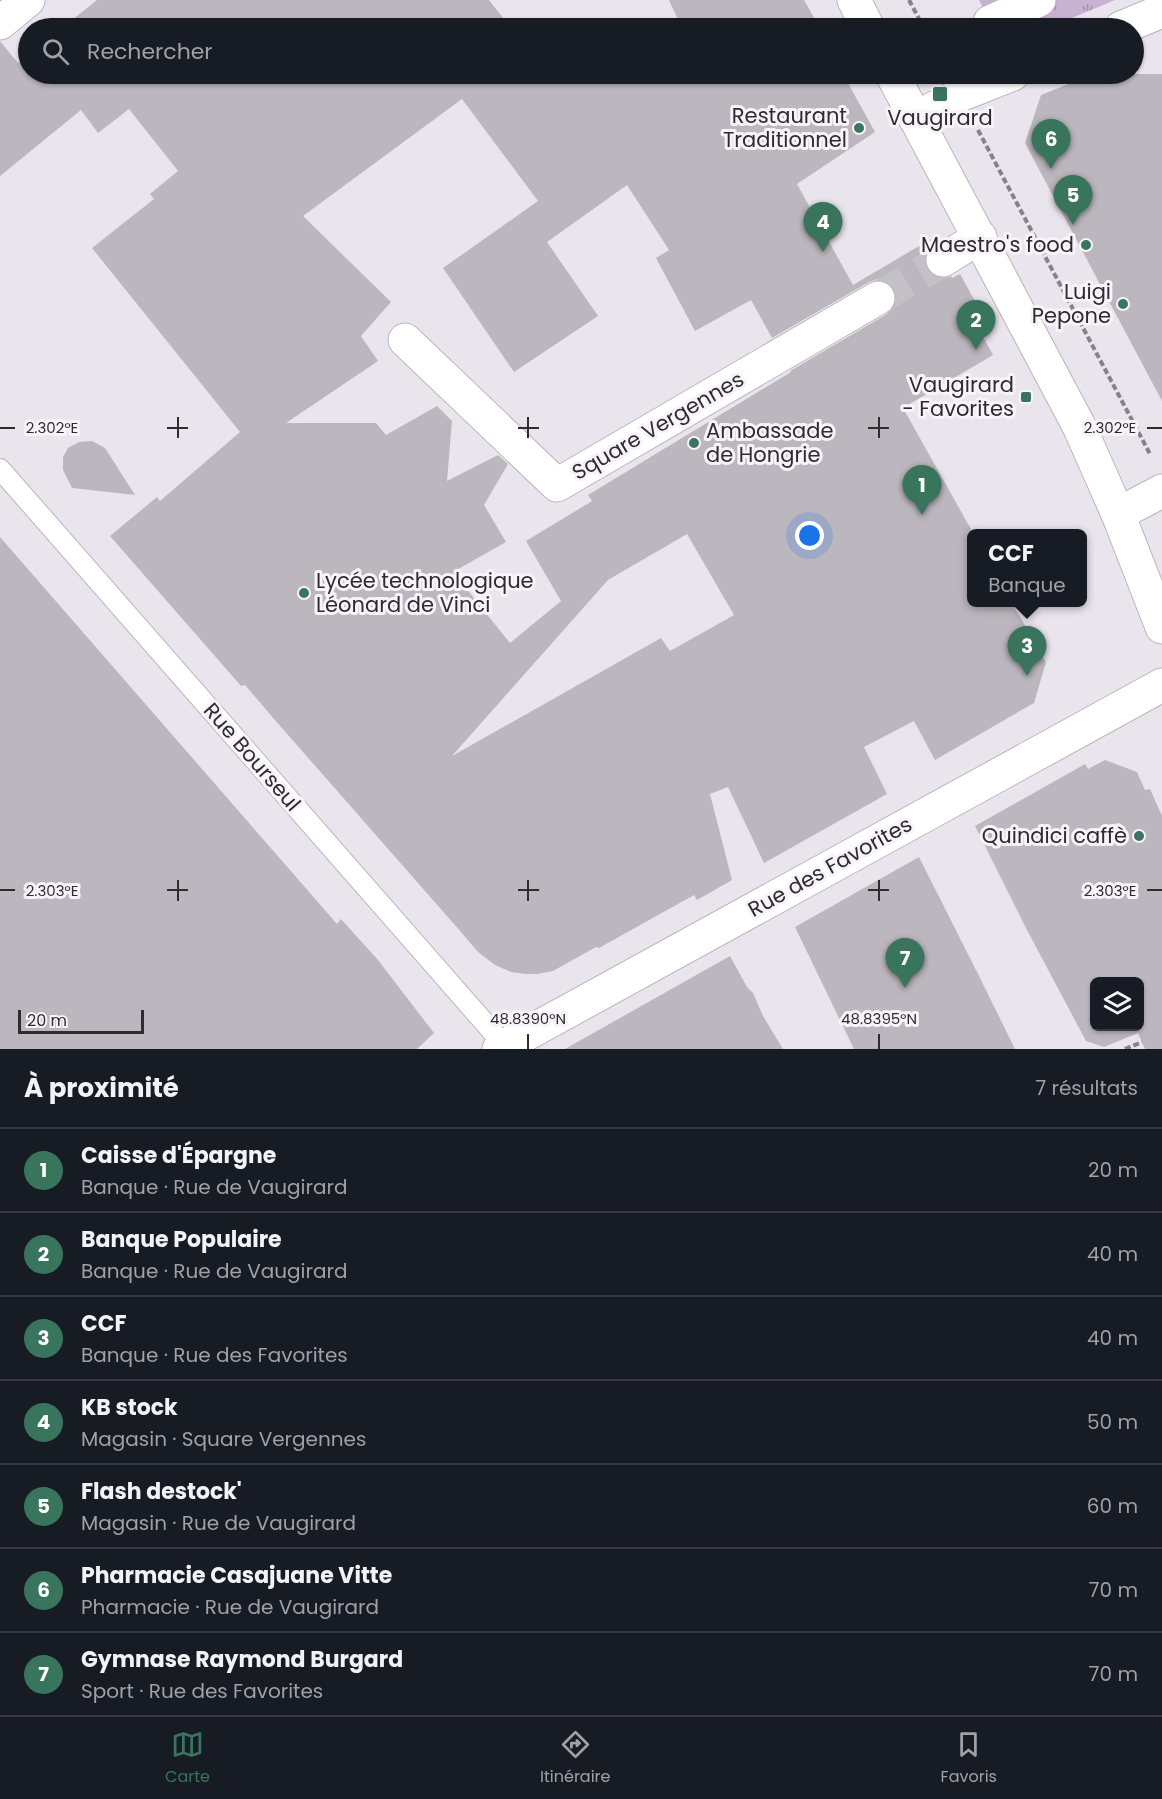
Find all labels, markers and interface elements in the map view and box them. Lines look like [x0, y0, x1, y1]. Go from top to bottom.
search box [18, 18, 1144, 84]
icon: search [39, 35, 72, 68]
text: Rechercher [87, 36, 213, 67]
marker: Vaugirard [931, 85, 949, 103]
place label: Restaurant Traditionnel [723, 101, 847, 154]
place label: Vaugirard [887, 103, 993, 132]
pin: 6 [1032, 120, 1070, 169]
marker: Restaurant Traditionnel [852, 121, 866, 135]
pin: 5 [1054, 176, 1092, 225]
pin: 4 [804, 202, 842, 252]
place label: Maestro's food [921, 230, 1074, 259]
marker: Maestro's food [1079, 238, 1093, 252]
place label: Luigi Pepone [1032, 277, 1111, 330]
marker: Luigi Pepone [1116, 297, 1130, 311]
pin: 2 [956, 300, 996, 350]
street label: Square Vergennes [567, 365, 749, 487]
place label: Vaugirard - Favorites [902, 370, 1014, 423]
marker: Vaugirard - Favorites [1019, 390, 1033, 404]
place label: Ambassade de Hongrie [706, 416, 834, 469]
text: 2.302°E [26, 417, 78, 438]
text: 2.302°E [1084, 417, 1136, 438]
marker: Ambassade de Hongrie [687, 436, 701, 450]
pin: 1 [902, 466, 942, 515]
your location [795, 521, 824, 550]
popup [967, 529, 1087, 607]
text: CCF [988, 538, 1034, 569]
place label: Lycée technologique Léonard de Vinci [316, 566, 534, 619]
text: Banque [988, 571, 1066, 599]
marker: Lycée technologique Léonard de Vinci [297, 586, 311, 600]
pin: 3 [1008, 626, 1046, 676]
street label: Rue Bourseul [197, 696, 308, 817]
street label: Rue des Favorites [743, 809, 917, 924]
place label: Quindici caffè [982, 821, 1127, 850]
marker: Quindici caffè [1132, 829, 1146, 843]
text: 2.303°E [26, 880, 78, 901]
text: 2.303°E [1084, 880, 1136, 901]
pin: 7 [886, 938, 924, 988]
map controls [1090, 977, 1144, 1031]
button: layers [1090, 977, 1144, 1031]
scale bar [18, 1007, 144, 1034]
text: 48.8390°N [490, 1008, 566, 1029]
text: 48.8395°N [841, 1008, 917, 1029]
text: 20 m [27, 1009, 67, 1032]
text: À proximité [24, 1070, 179, 1106]
text: 7 résultats [1035, 1074, 1138, 1102]
text: Caisse d'Épargne [81, 1140, 276, 1171]
text: 1 [40, 1156, 47, 1184]
text: 20 m [1088, 1156, 1138, 1184]
text: Banque · Rue de Vaugirard [81, 1173, 347, 1201]
text: Banque Populaire [81, 1224, 282, 1255]
text: 2 [38, 1240, 49, 1268]
text: 40 m [1087, 1240, 1138, 1268]
text: Banque · Rue de Vaugirard [81, 1257, 347, 1285]
text: CCF [81, 1308, 127, 1339]
text: 3 [37, 1324, 50, 1352]
text: 40 m [1087, 1324, 1138, 1352]
text: Banque · Rue des Favorites [81, 1341, 348, 1369]
text: KB stock [81, 1392, 178, 1423]
text: 4 [37, 1408, 50, 1436]
text: 50 m [1087, 1408, 1138, 1436]
text: Magasin · Square Vergennes [81, 1425, 366, 1453]
text: Flash destock' [81, 1476, 242, 1507]
text: 5 [37, 1492, 50, 1520]
text: 60 m [1087, 1492, 1138, 1520]
text: Magasin · Rue de Vaugirard [81, 1509, 356, 1537]
text: Pharmacie Casajuane Vitte [81, 1560, 392, 1591]
text: 6 [37, 1576, 50, 1604]
text: 70 m [1089, 1576, 1138, 1604]
text: Pharmacie · Rue de Vaugirard [81, 1593, 379, 1621]
text: Gymnase Raymond Burgard [81, 1644, 403, 1675]
text: 7 [38, 1660, 49, 1688]
text: 70 m [1089, 1660, 1138, 1688]
text: Sport · Rue des Favorites [81, 1677, 323, 1705]
tab: Carte [165, 1728, 210, 1789]
tab: Itinéraire [540, 1728, 611, 1789]
tab: Favoris [941, 1728, 997, 1789]

